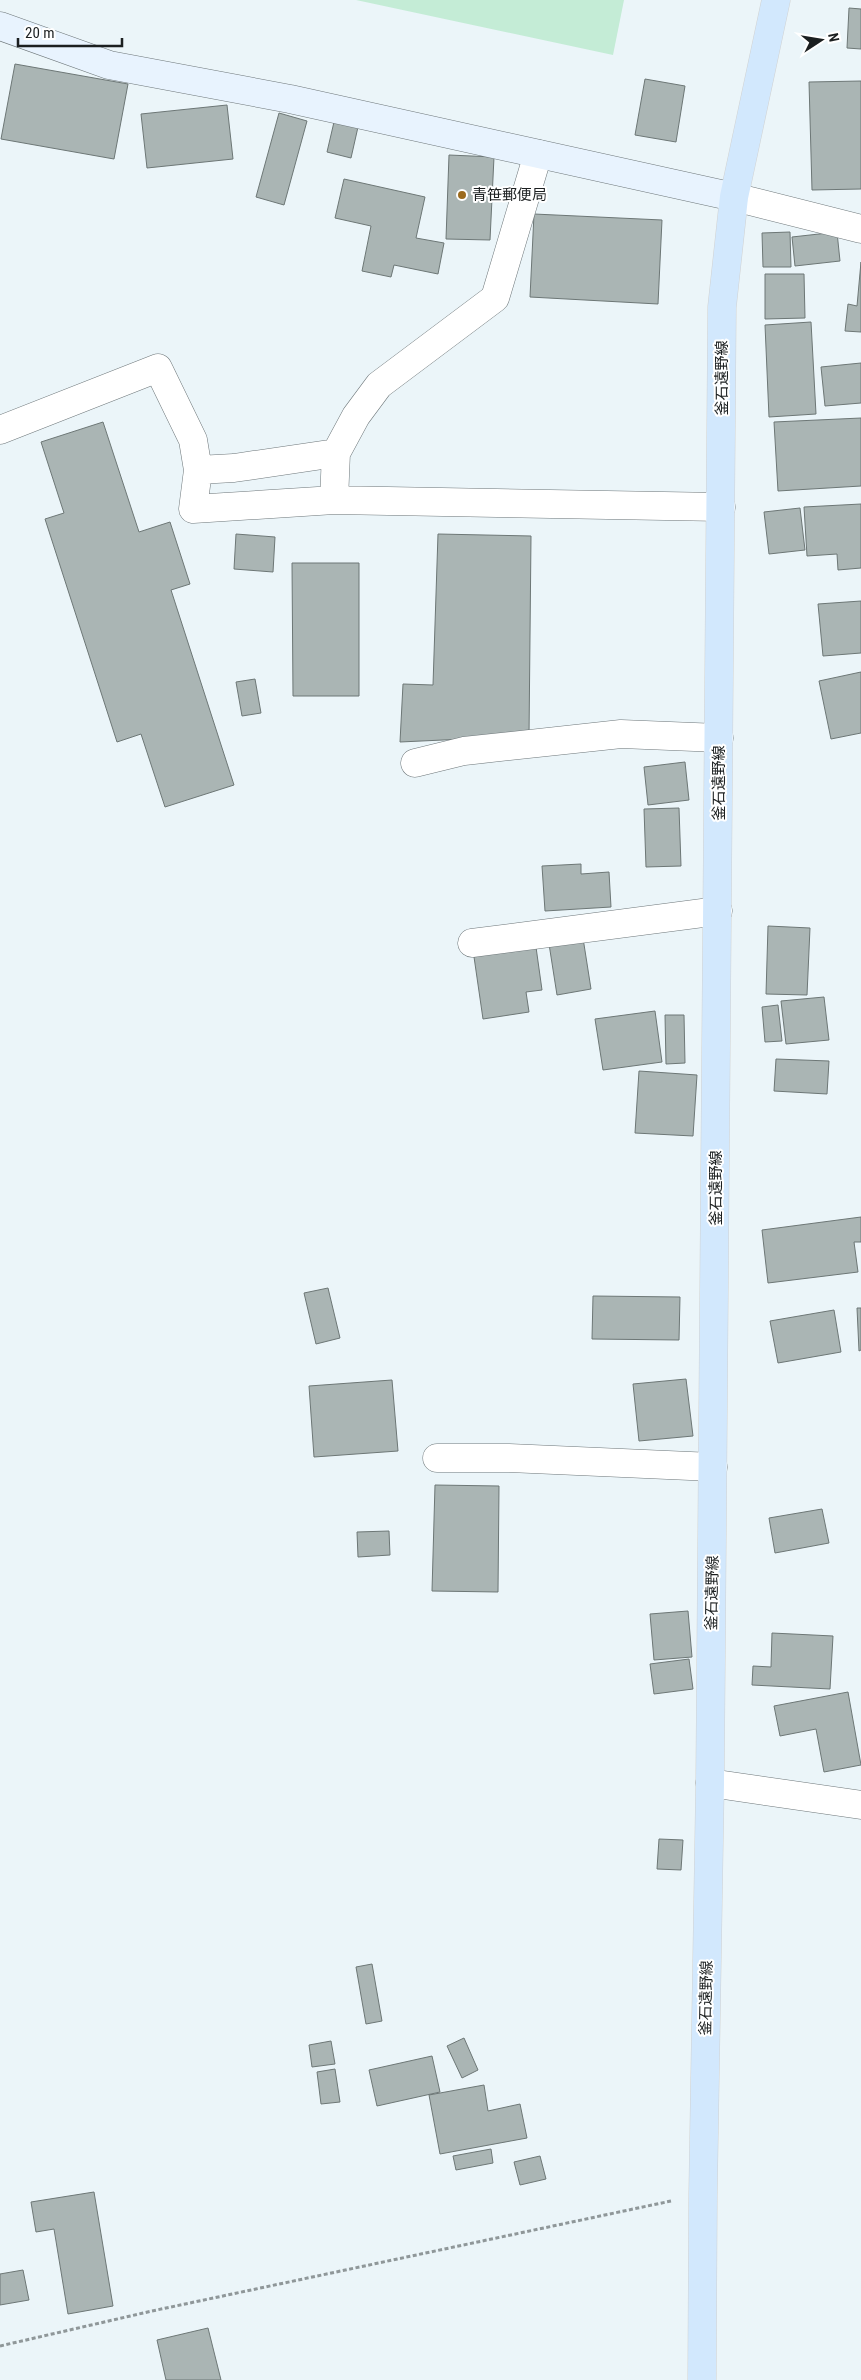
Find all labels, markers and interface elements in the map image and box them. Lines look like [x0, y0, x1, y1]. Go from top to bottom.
scale bar [18, 15, 121, 47]
north arrow [796, 15, 846, 65]
text: 20 m [25, 24, 55, 42]
text: N [825, 31, 842, 43]
place label: 青笹郵便局 [472, 186, 547, 204]
marker: 青笹郵便局 [456, 189, 468, 201]
street label: 釜石遠野線 [713, 340, 731, 416]
street label: 釜石遠野線 [710, 745, 728, 821]
street label: 釜石遠野線 [707, 1150, 725, 1226]
street label: 釜石遠野線 [702, 1555, 722, 1631]
street label: 釜石遠野線 [696, 1960, 716, 2036]

